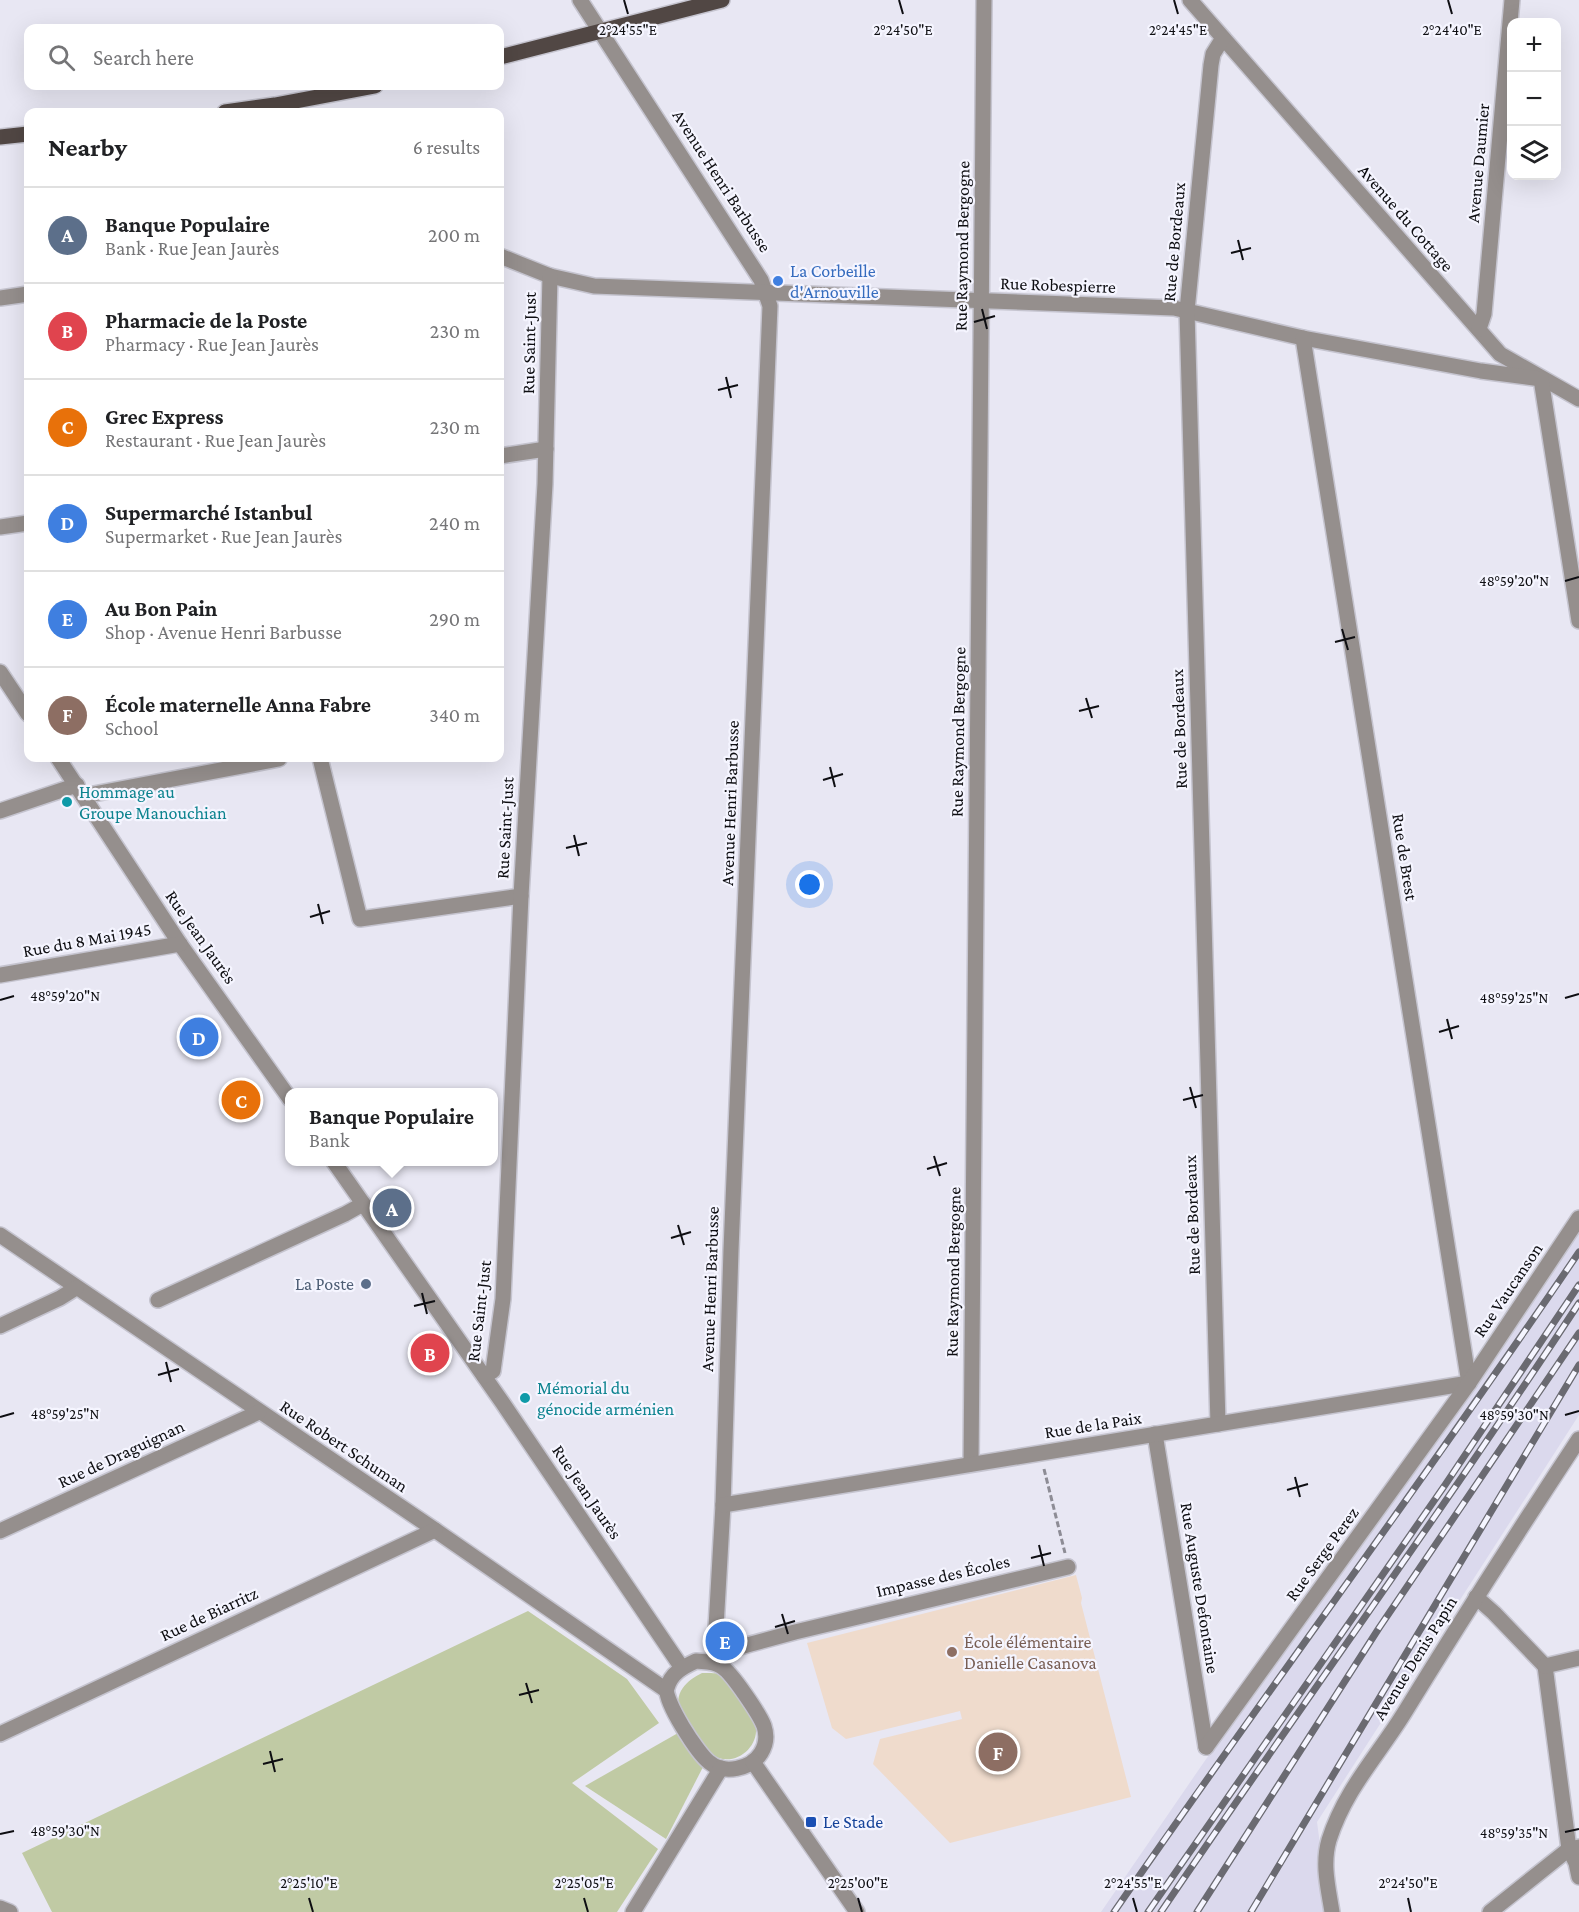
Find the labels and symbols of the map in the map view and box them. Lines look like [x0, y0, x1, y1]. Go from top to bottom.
text: 2°24'55"E [599, 22, 657, 38]
text: 2°24'50"E [873, 22, 933, 38]
text: 2°24'45"E [1149, 22, 1207, 38]
text: 2°24'40"E [1422, 22, 1482, 38]
street label: Avenue Daumier [1463, 102, 1493, 224]
street label: Avenue Henri Barbusse [669, 106, 776, 256]
street label: Rue Raymond Bergogne [951, 160, 973, 331]
street label: Avenue du Cottage [1354, 161, 1458, 276]
street label: Rue de Bordeaux [1159, 181, 1189, 303]
place label: La Corbeille d'Arnouville [790, 261, 879, 302]
street label: Rue Robespierre [1000, 273, 1116, 297]
marker: La Corbeille d'Arnouville [771, 274, 785, 288]
street label: Rue Saint-Just [518, 291, 540, 394]
text: 48°59'20"N [1479, 573, 1549, 589]
street label: Rue Raymond Bergogne [947, 646, 969, 817]
street label: Rue de Bordeaux [1167, 668, 1191, 789]
street label: Avenue Henri Barbusse [717, 720, 743, 886]
street label: Rue Saint-Just [492, 775, 518, 880]
place label: Hommage au Groupe Manouchian [79, 782, 227, 823]
marker: Hommage au Groupe Manouchian [60, 795, 74, 809]
street label: Rue de Brest [1388, 812, 1422, 903]
your location [795, 870, 824, 899]
street label: Rue Jean Jaurès [161, 886, 241, 988]
street label: Rue du 8 Mai 1945 [21, 919, 153, 961]
text: 48°59'20"N [30, 988, 100, 1004]
text: 48°59'25"N [1480, 990, 1549, 1006]
pin: D [180, 1014, 218, 1060]
pin: C [222, 1078, 260, 1122]
street label: Rue de Bordeaux [1180, 1154, 1204, 1275]
pin: A [372, 1186, 412, 1230]
street label: Rue Raymond Bergogne [942, 1186, 964, 1357]
street label: Avenue Henri Barbusse [697, 1206, 723, 1372]
street label: Rue Vaucanson [1469, 1239, 1547, 1341]
street label: Rue Saint-Just [463, 1258, 495, 1363]
place label: La Poste [295, 1274, 354, 1294]
marker: La Poste [359, 1277, 373, 1291]
pin: B [410, 1330, 450, 1376]
place label: Mémorial du génocide arménien [537, 1378, 674, 1419]
marker: Mémorial du génocide arménien [518, 1391, 532, 1405]
street label: Rue Robert Schuman [276, 1396, 412, 1496]
text: 48°59'25"N [31, 1406, 100, 1422]
street label: Rue de la Paix [1043, 1407, 1144, 1443]
text: 48°59'30"N [1479, 1407, 1549, 1423]
street label: Rue de Draguignan [55, 1416, 188, 1492]
street label: Rue Jean Jaurès [548, 1441, 626, 1543]
street label: Rue Auguste Defontaine [1177, 1501, 1223, 1675]
street label: Rue Serge Perez [1281, 1503, 1363, 1605]
street label: Impasse des Écoles [874, 1551, 1012, 1601]
street label: Rue de Biarritz [157, 1583, 261, 1645]
street label: Avenue Denis Papin [1369, 1592, 1461, 1724]
pin: E [706, 1618, 744, 1664]
place label: École élémentaire Danielle Casanova [964, 1632, 1097, 1673]
marker: École élémentaire Danielle Casanova [945, 1645, 959, 1659]
pin: F [978, 1730, 1018, 1774]
place label: Le Stade [823, 1812, 883, 1832]
marker: Le Stade [804, 1815, 818, 1829]
text: 48°59'30"N [30, 1823, 100, 1839]
text: 48°59'35"N [1480, 1825, 1548, 1841]
text: 2°25'10"E [280, 1875, 338, 1891]
text: 2°25'05"E [554, 1875, 614, 1891]
text: 2°25'00"E [828, 1875, 888, 1891]
text: 2°24'55"E [1104, 1875, 1162, 1891]
text: 2°24'50"E [1378, 1875, 1438, 1891]

